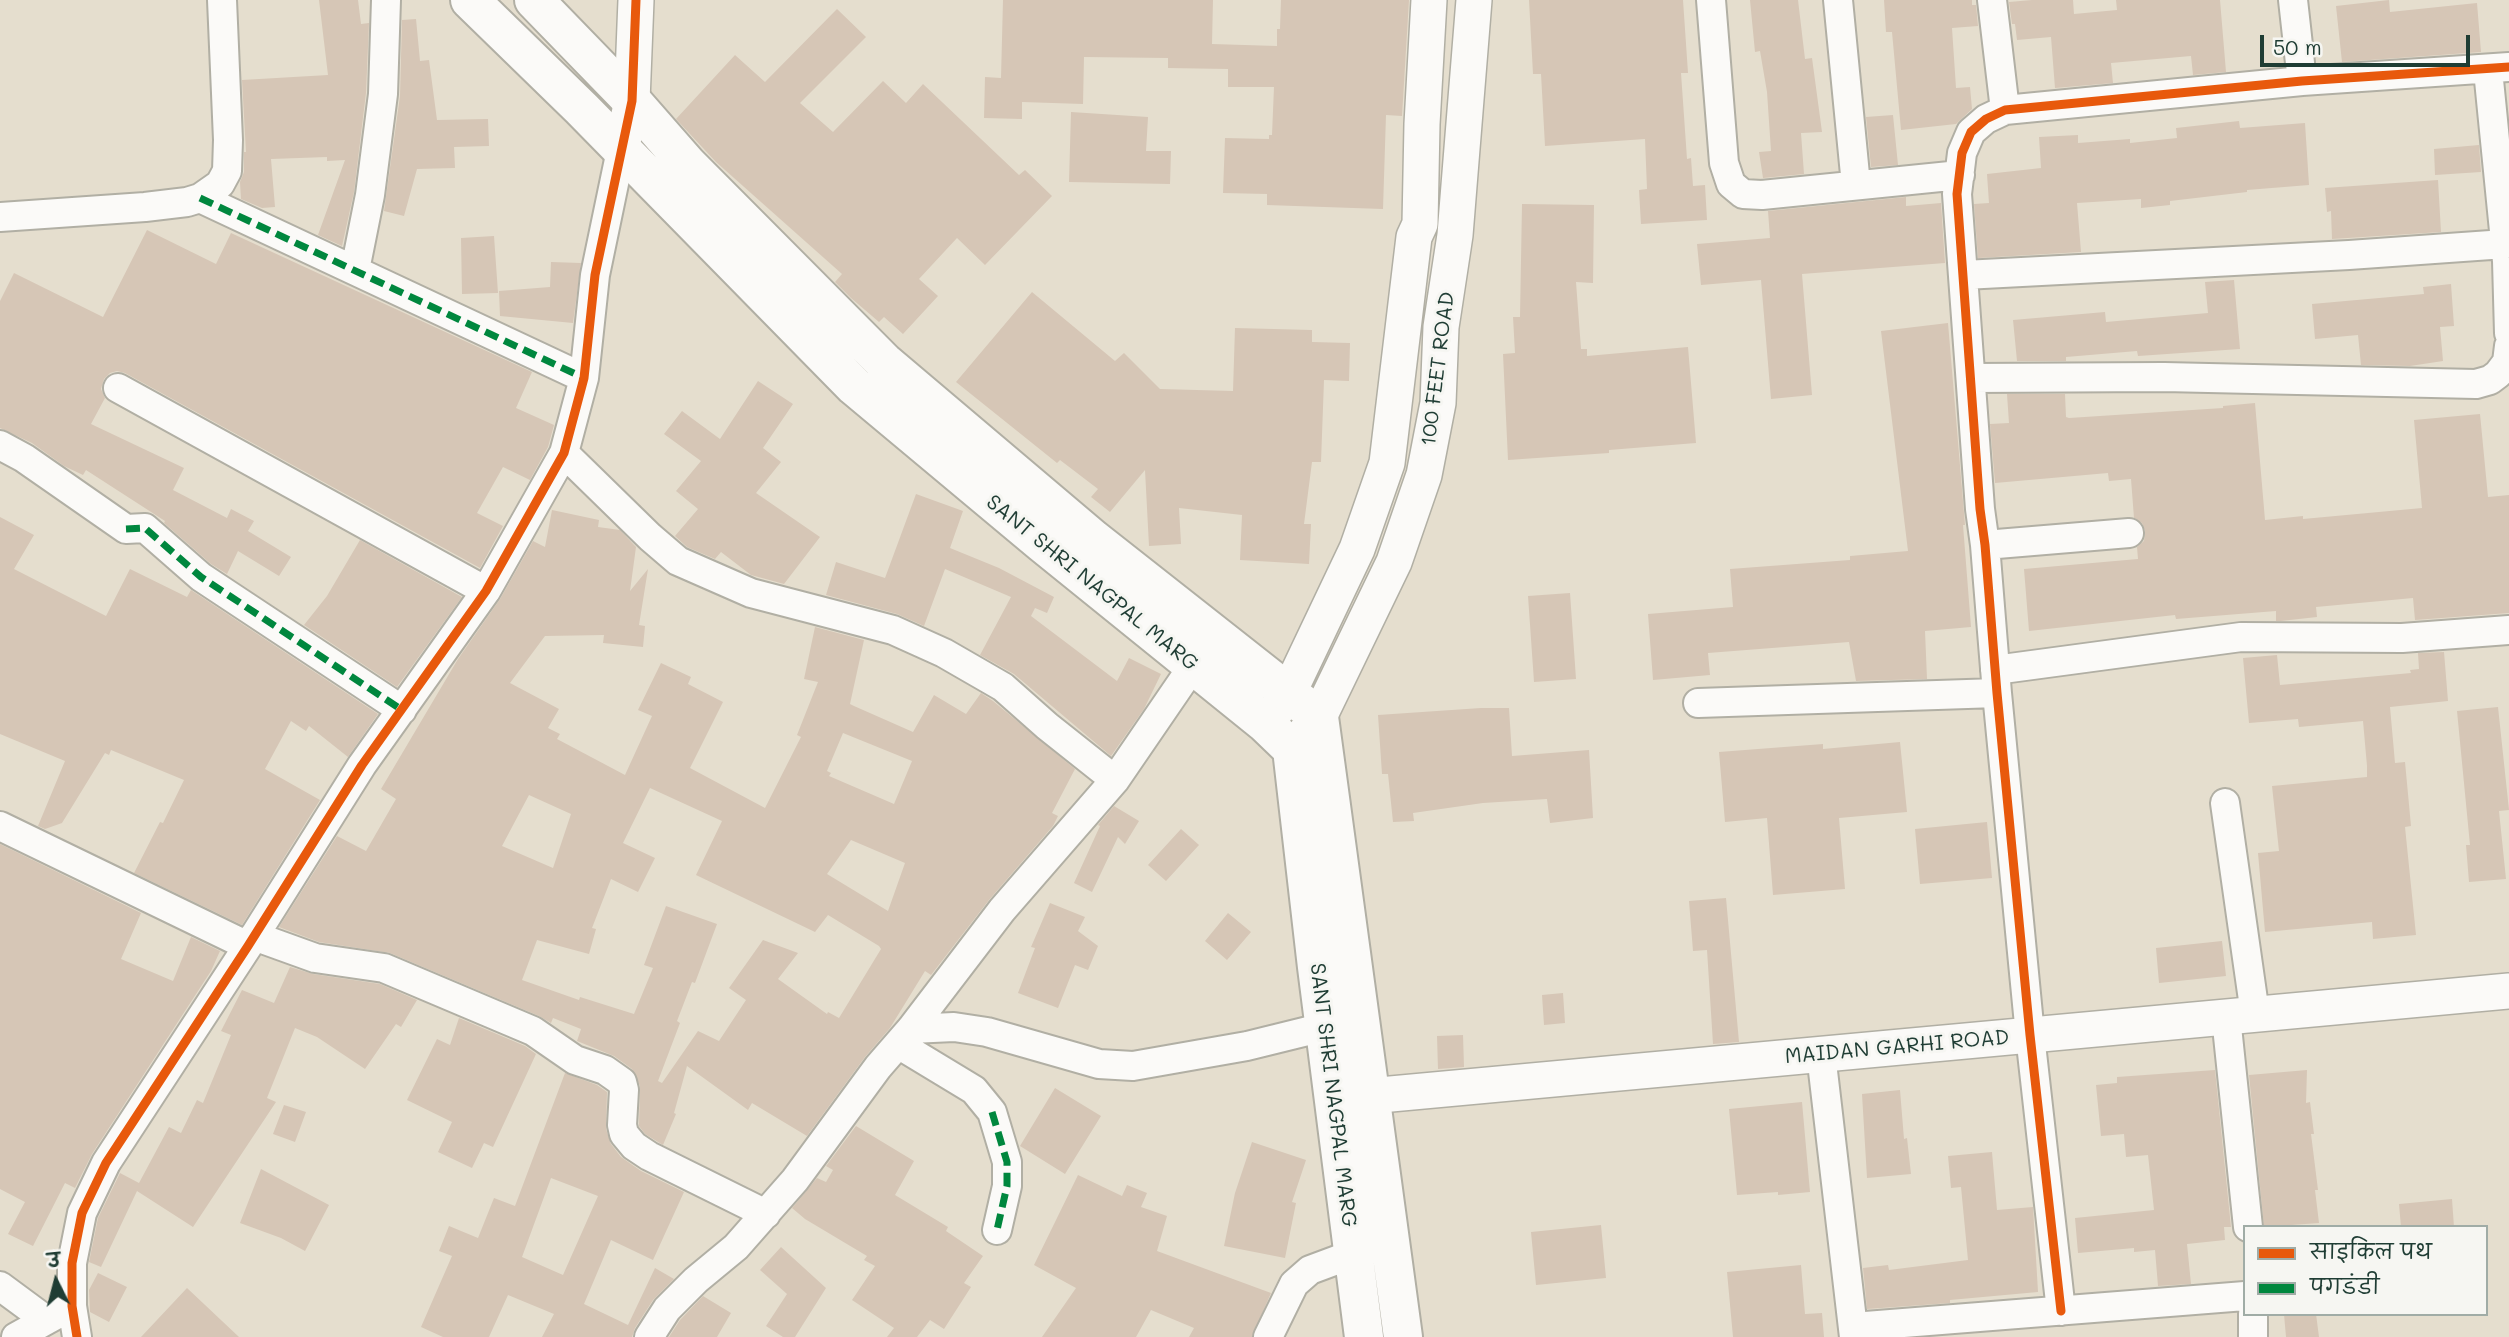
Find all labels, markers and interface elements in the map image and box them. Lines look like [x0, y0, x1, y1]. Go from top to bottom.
scale bar [2264, 21, 2474, 65]
text: 50 m [2273, 33, 2322, 60]
street label: 100 FEET ROAD [1416, 290, 1460, 448]
street label: SANT SHRI NAGPAL MARG [981, 490, 1203, 676]
street label: SANT SHRI NAGPAL MARG [1304, 962, 1362, 1228]
street label: MAIDAN GARHI ROAD [1784, 1025, 2010, 1069]
legend [2243, 1225, 2488, 1316]
text: साइकिल पथ [2310, 1237, 2432, 1264]
north arrow [21, 1246, 91, 1316]
text: उ [46, 1247, 61, 1273]
text: पगडंडी [2310, 1272, 2380, 1299]

